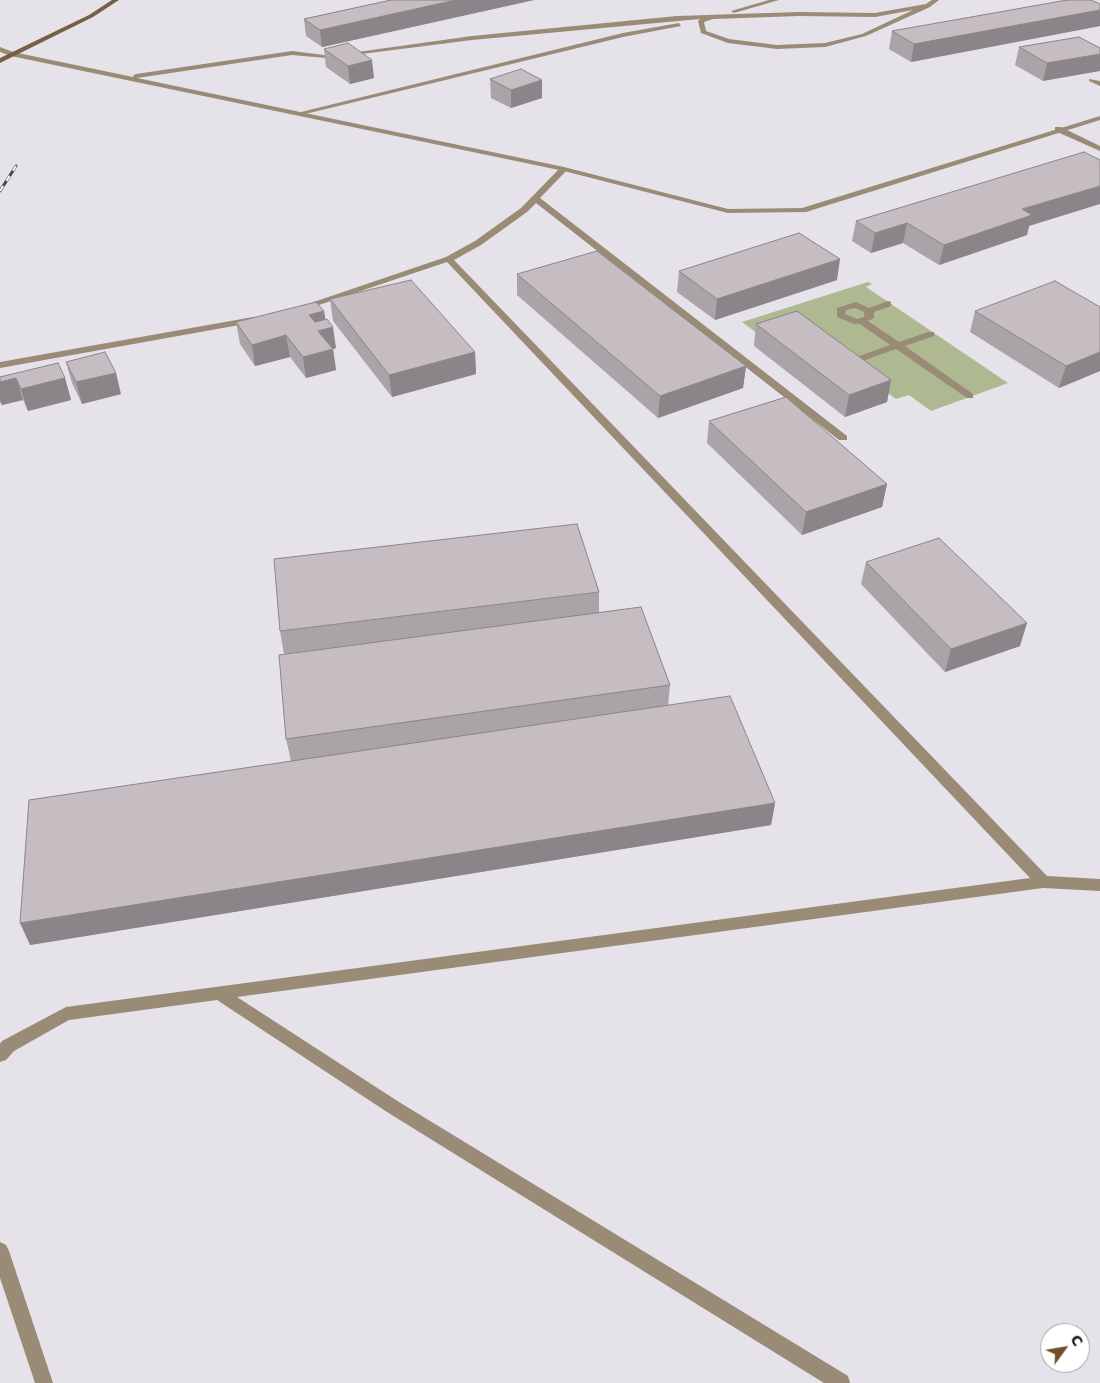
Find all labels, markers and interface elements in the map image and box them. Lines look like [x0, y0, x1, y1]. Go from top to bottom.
north arrow [1040, 1323, 1090, 1373]
text: С [1067, 1332, 1086, 1349]

